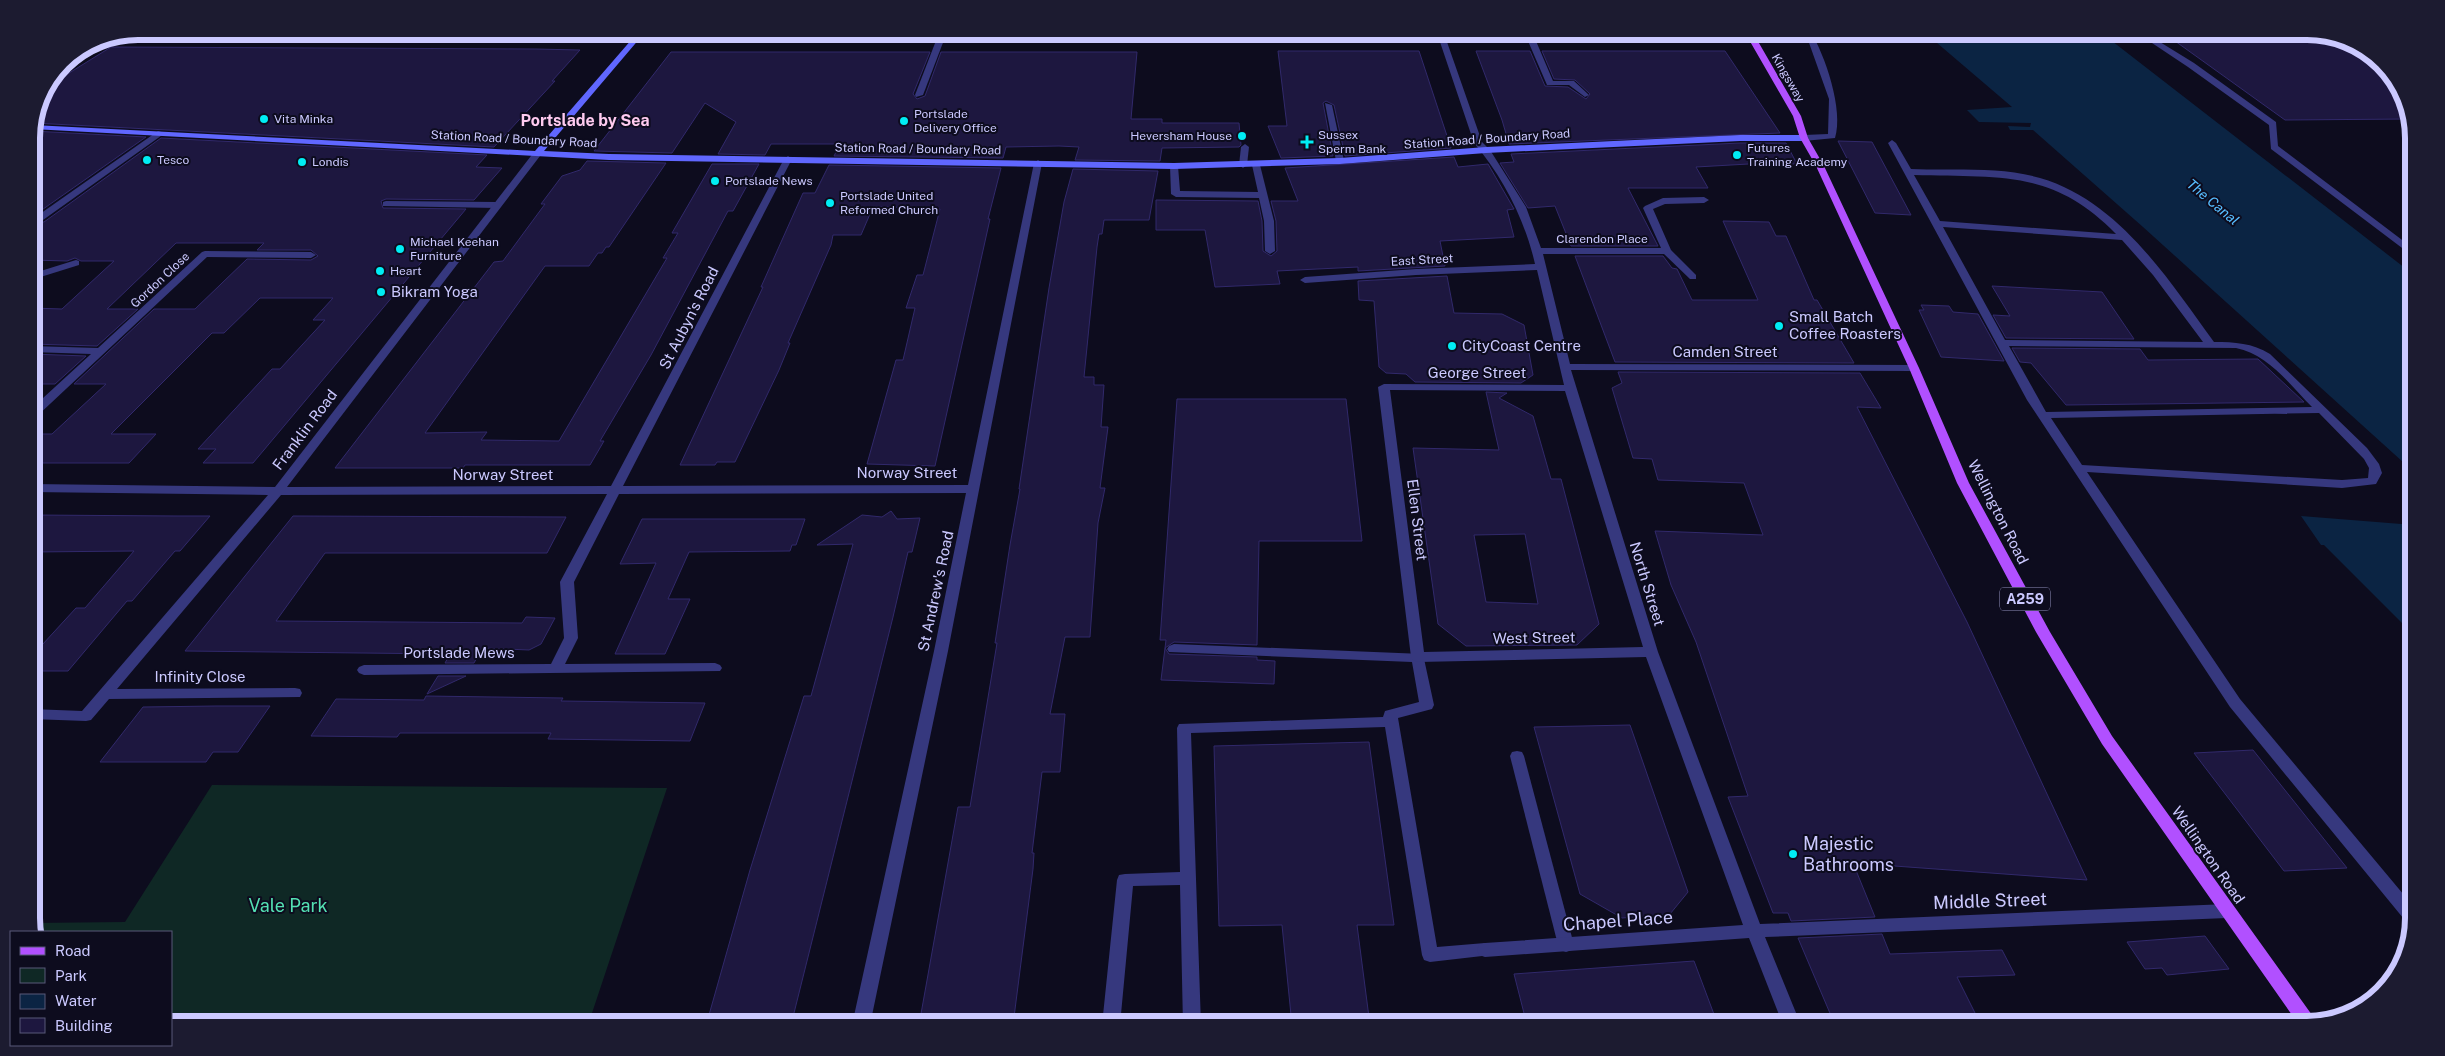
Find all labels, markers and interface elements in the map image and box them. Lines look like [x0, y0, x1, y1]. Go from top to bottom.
street label: Kingsway [1769, 51, 1808, 105]
place label: Portslade Delivery Office [914, 107, 997, 135]
district label: Portslade by Sea [521, 111, 649, 130]
place label: Vita Minka [274, 112, 333, 126]
marker: Vita Minka [258, 113, 270, 125]
marker: Portslade Delivery Office [898, 115, 910, 127]
street label: Station Road / Boundary Road [1403, 126, 1571, 152]
street label: Station Road / Boundary Road [430, 128, 598, 150]
place label: Sussex Sperm Bank [1318, 128, 1387, 156]
place label: Heversham House [1130, 129, 1232, 143]
marker: Heversham House [1236, 130, 1248, 142]
marker: Sussex Sperm Bank [1300, 135, 1314, 149]
street label: Station Road / Boundary Road [835, 141, 1001, 157]
place label: Futures Training Academy [1747, 141, 1848, 169]
marker: Futures Training Academy [1731, 149, 1743, 161]
place label: Tesco [157, 153, 190, 167]
marker: Tesco [141, 154, 153, 166]
place label: Londis [312, 155, 349, 169]
marker: Londis [296, 156, 308, 168]
place label: Portslade News [725, 174, 813, 188]
marker: Portslade News [709, 175, 721, 187]
water label: The Canal [2184, 176, 2242, 228]
place label: Portslade United Reformed Church [840, 189, 938, 217]
marker: Portslade United Reformed Church [824, 197, 836, 209]
street label: Clarendon Place [1556, 232, 1648, 246]
place label: Michael Keehan Furniture [410, 235, 499, 263]
marker: Michael Keehan Furniture [394, 243, 406, 255]
street label: Gordon Close [128, 249, 192, 311]
street label: East Street [1390, 251, 1454, 269]
place label: Heart [390, 264, 422, 278]
street label: St Aubyn's Road [655, 264, 722, 372]
marker: Heart [374, 265, 386, 277]
place label: Bikram Yoga [391, 283, 478, 300]
marker: Bikram Yoga [375, 286, 387, 298]
place label: Small Batch Coffee Roasters [1789, 308, 1901, 342]
marker: Small Batch Coffee Roasters [1773, 320, 1785, 332]
place label: CityCoast Centre [1462, 337, 1581, 354]
marker: CityCoast Centre [1446, 340, 1458, 352]
street label: Camden Street [1672, 343, 1778, 360]
street label: George Street [1428, 364, 1526, 381]
street label: Franklin Road [269, 386, 340, 473]
street label: Wellington Road [1965, 457, 2032, 567]
street label: Norway Street [857, 464, 958, 481]
street label: Norway Street [453, 466, 554, 483]
street label: Ellen Street [1404, 478, 1431, 562]
street label: St Andrew's Road [914, 529, 957, 653]
street label: North Street [1627, 540, 1668, 628]
road number: A259 [2000, 588, 2050, 610]
street label: West Street [1492, 628, 1576, 647]
street label: Portslade Mews [403, 644, 515, 661]
street label: Infinity Close [154, 668, 246, 685]
street label: Wellington Road [2169, 803, 2248, 907]
place label: Majestic Bathrooms [1803, 833, 1894, 875]
marker: Majestic Bathrooms [1787, 848, 1799, 860]
street label: Middle Street [1933, 888, 2047, 913]
park label: Vale Park [248, 895, 328, 916]
street label: Chapel Place [1562, 906, 1674, 935]
legend [10, 931, 172, 1046]
text: Road [55, 942, 91, 959]
text: Park [55, 967, 87, 984]
text: Water [55, 992, 97, 1009]
text: Building [55, 1017, 113, 1034]

